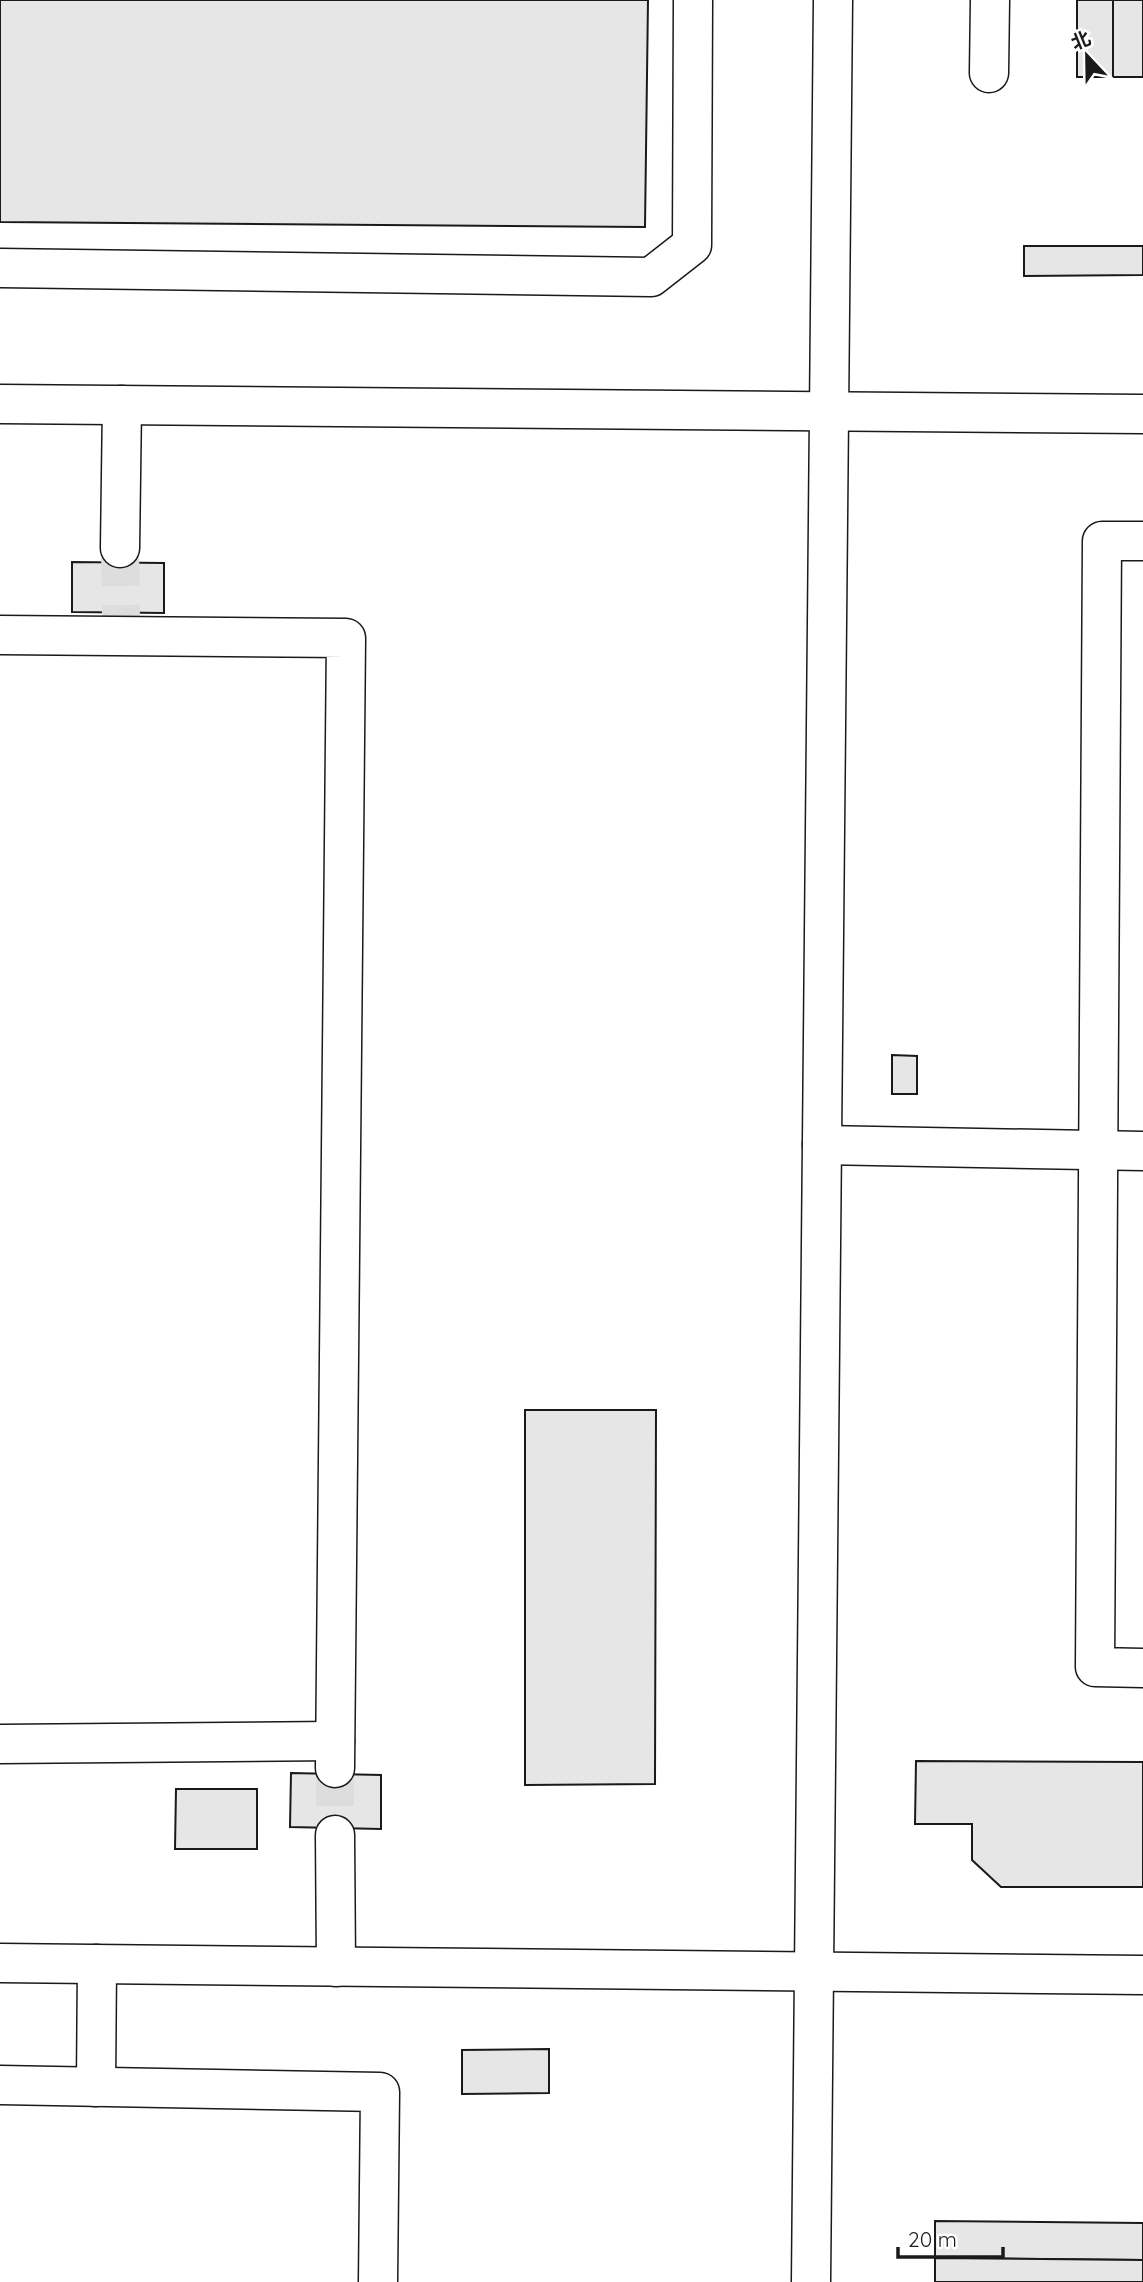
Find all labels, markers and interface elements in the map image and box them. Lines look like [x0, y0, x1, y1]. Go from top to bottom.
north arrow [1052, 21, 1122, 91]
text: 北 [1067, 26, 1094, 55]
scale bar [898, 2216, 1003, 2260]
text: 20 m [908, 2226, 957, 2252]

